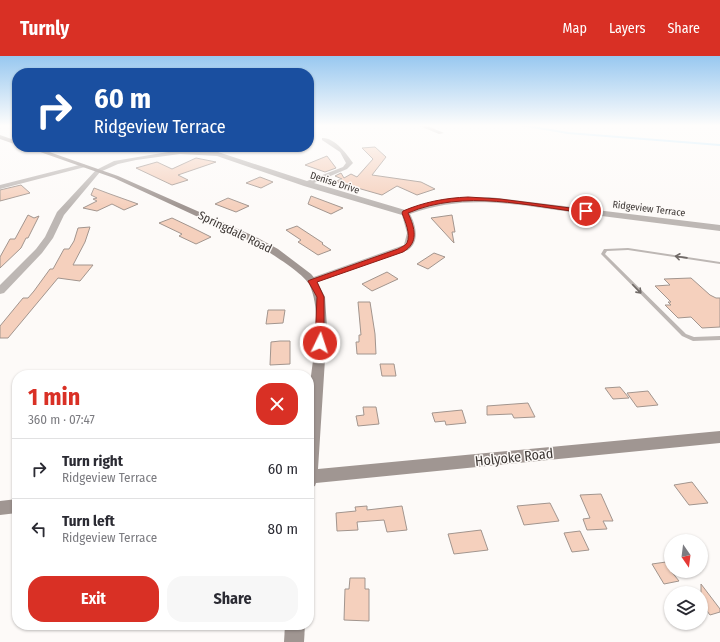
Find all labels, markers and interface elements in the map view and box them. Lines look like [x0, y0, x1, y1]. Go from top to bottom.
text: Turnly [20, 17, 69, 40]
text: Map [563, 20, 587, 37]
text: Layers [609, 20, 645, 37]
text: Share [667, 20, 700, 37]
text: 60 m [94, 82, 151, 115]
icon: right [28, 84, 80, 136]
text: Ridgeview Terrace [94, 116, 226, 138]
street label: Denise Drive [308, 169, 361, 197]
pin [569, 194, 603, 228]
street label: Ridgeview Terrace [612, 199, 686, 219]
icon: arrive [575, 200, 597, 222]
street label: Springdale Road [196, 208, 274, 256]
one-way arrow [675, 253, 688, 261]
one-way arrow [633, 284, 642, 294]
position arrow [299, 322, 341, 364]
text: 1 min [28, 383, 80, 411]
button: close [256, 383, 298, 425]
text: 360 m · 07:47 [28, 412, 95, 427]
street label: Holyoke Road [474, 445, 554, 470]
text: Turn right [62, 452, 123, 470]
icon: right [28, 458, 50, 480]
text: 60 m [268, 460, 298, 478]
text: Ridgeview Terrace [62, 470, 157, 485]
text: Turn left [62, 512, 115, 530]
icon: left [28, 518, 50, 540]
text: 80 m [268, 520, 298, 538]
text: Ridgeview Terrace [62, 530, 157, 545]
north arrow [664, 534, 708, 578]
map controls [664, 534, 708, 630]
button: Exit [28, 576, 159, 622]
button: Share [167, 576, 298, 622]
button: layers [664, 586, 708, 630]

